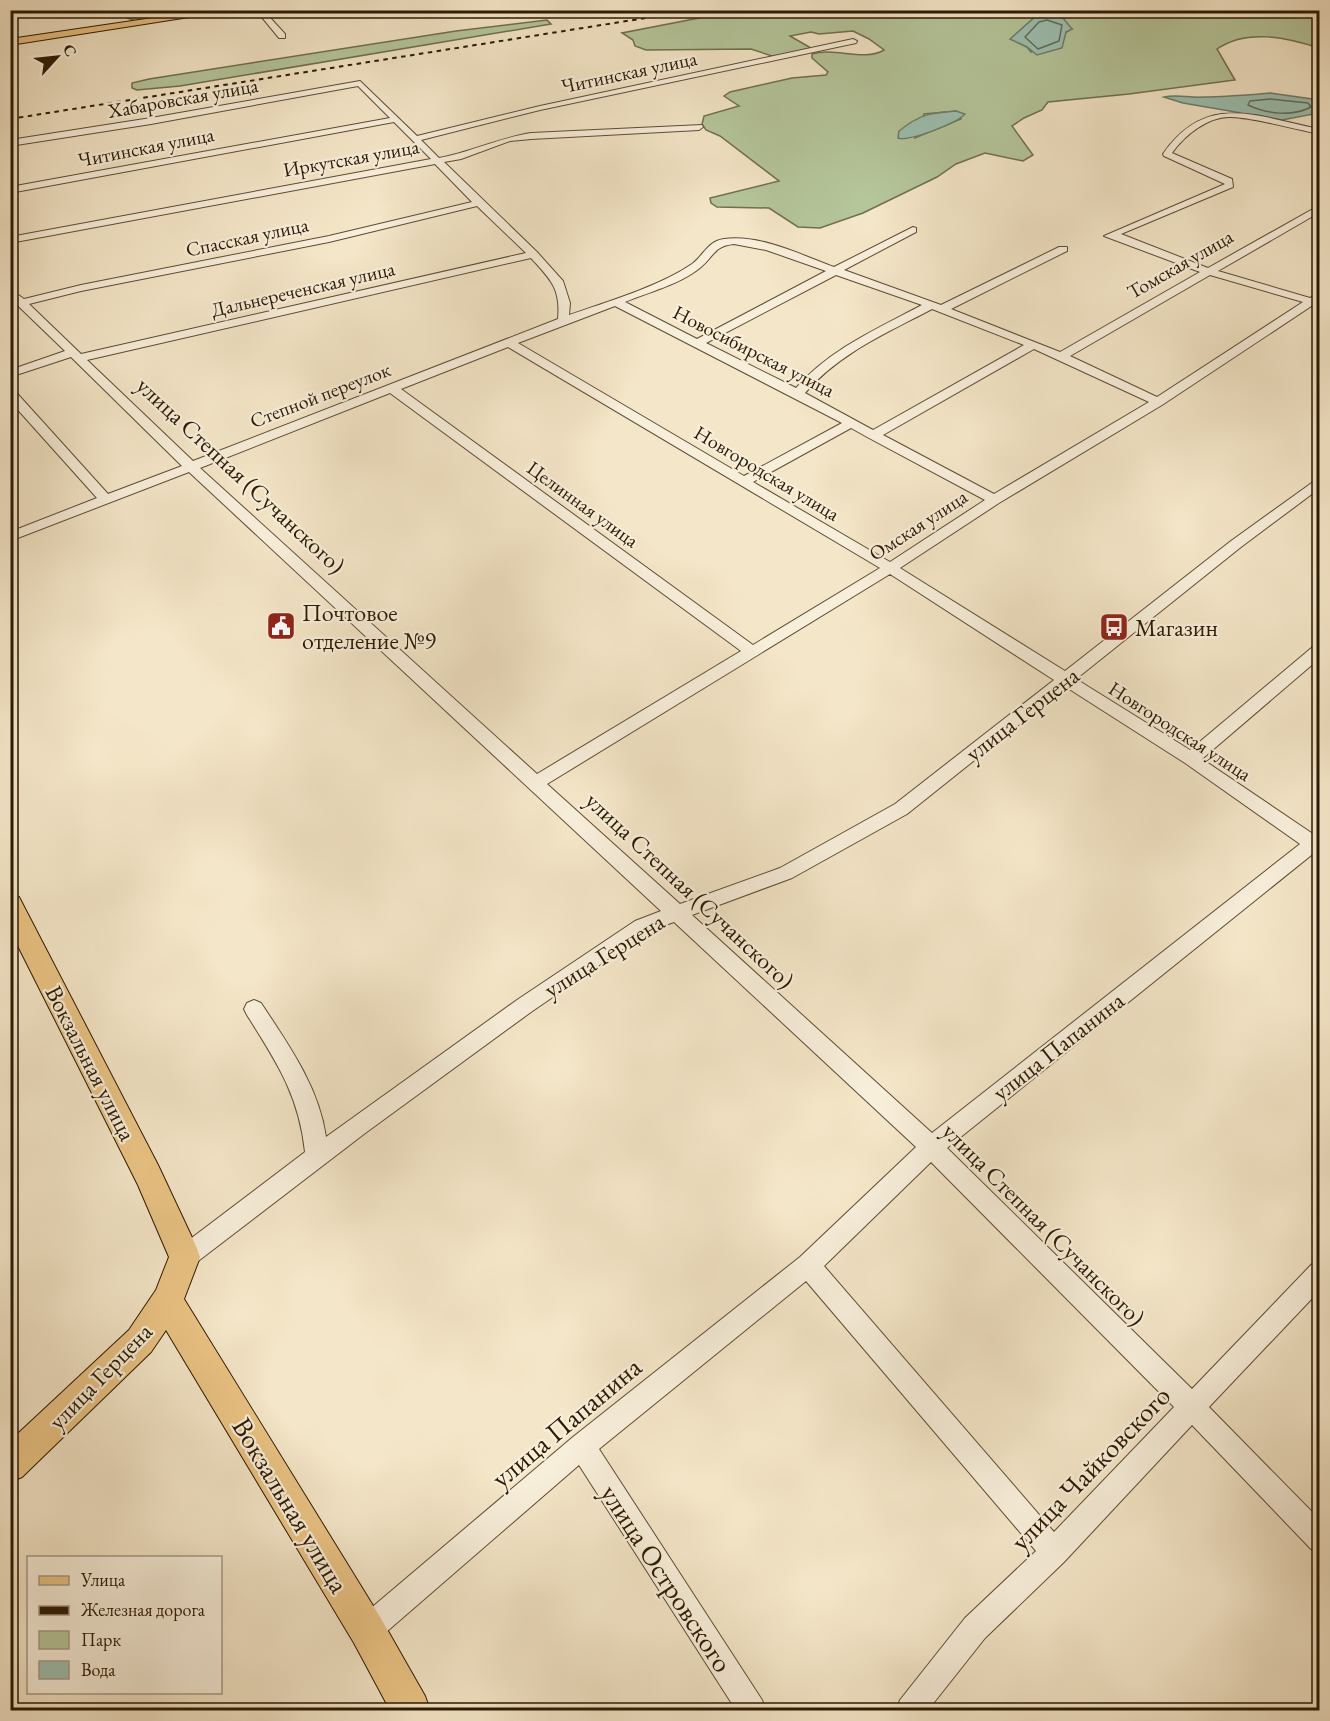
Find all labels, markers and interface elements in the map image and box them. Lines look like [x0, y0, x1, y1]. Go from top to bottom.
north arrow [27, 27, 87, 87]
text: С [58, 41, 82, 60]
street label: Читинская улица [559, 45, 699, 99]
street label: Хабаровская улица [105, 72, 260, 124]
street label: Читинская улица [76, 121, 216, 173]
street label: Иркутская улица [281, 133, 421, 183]
street label: Спасская улица [183, 211, 311, 263]
street label: Томская улица [1122, 223, 1238, 305]
street label: Дальнереченская улица [209, 255, 397, 323]
street label: Новосибирская улица [669, 299, 839, 403]
street label: Степной переулок [246, 356, 394, 434]
street label: улица Степная (Сучанского) [130, 370, 352, 580]
street label: Новгородская улица [690, 419, 844, 527]
street label: Целинная улица [522, 455, 644, 553]
street label: Омская улица [864, 483, 972, 567]
place label: Почтовое отделение №9 [302, 597, 436, 656]
public building icon: Почтовое отделение №9 [265, 610, 297, 642]
bus stop icon: Магазин [1098, 611, 1130, 643]
place label: Магазин [1135, 612, 1218, 643]
street label: улица Герцена [959, 659, 1086, 768]
street label: Новгородская улица [1104, 675, 1256, 787]
street label: улица Степная (Сучанского) [579, 785, 801, 995]
street label: улица Герцена [538, 905, 671, 1004]
street label: Вокзальная улица [38, 980, 144, 1146]
street label: улица Папанина [986, 985, 1131, 1107]
street label: улица Степная (Сучанского) [936, 1116, 1152, 1332]
street label: улица Герцена [41, 1316, 159, 1436]
street label: улица Папанина [483, 1348, 649, 1495]
street label: улица Чайковского [1002, 1378, 1178, 1558]
street label: Вокзальная улица [224, 1410, 358, 1600]
street label: улица Островского [593, 1477, 741, 1679]
legend [27, 1556, 222, 1694]
text: Улица [80, 1568, 126, 1591]
text: Железная дорога [80, 1598, 206, 1621]
text: Парк [81, 1628, 121, 1651]
text: Вода [81, 1658, 116, 1681]

